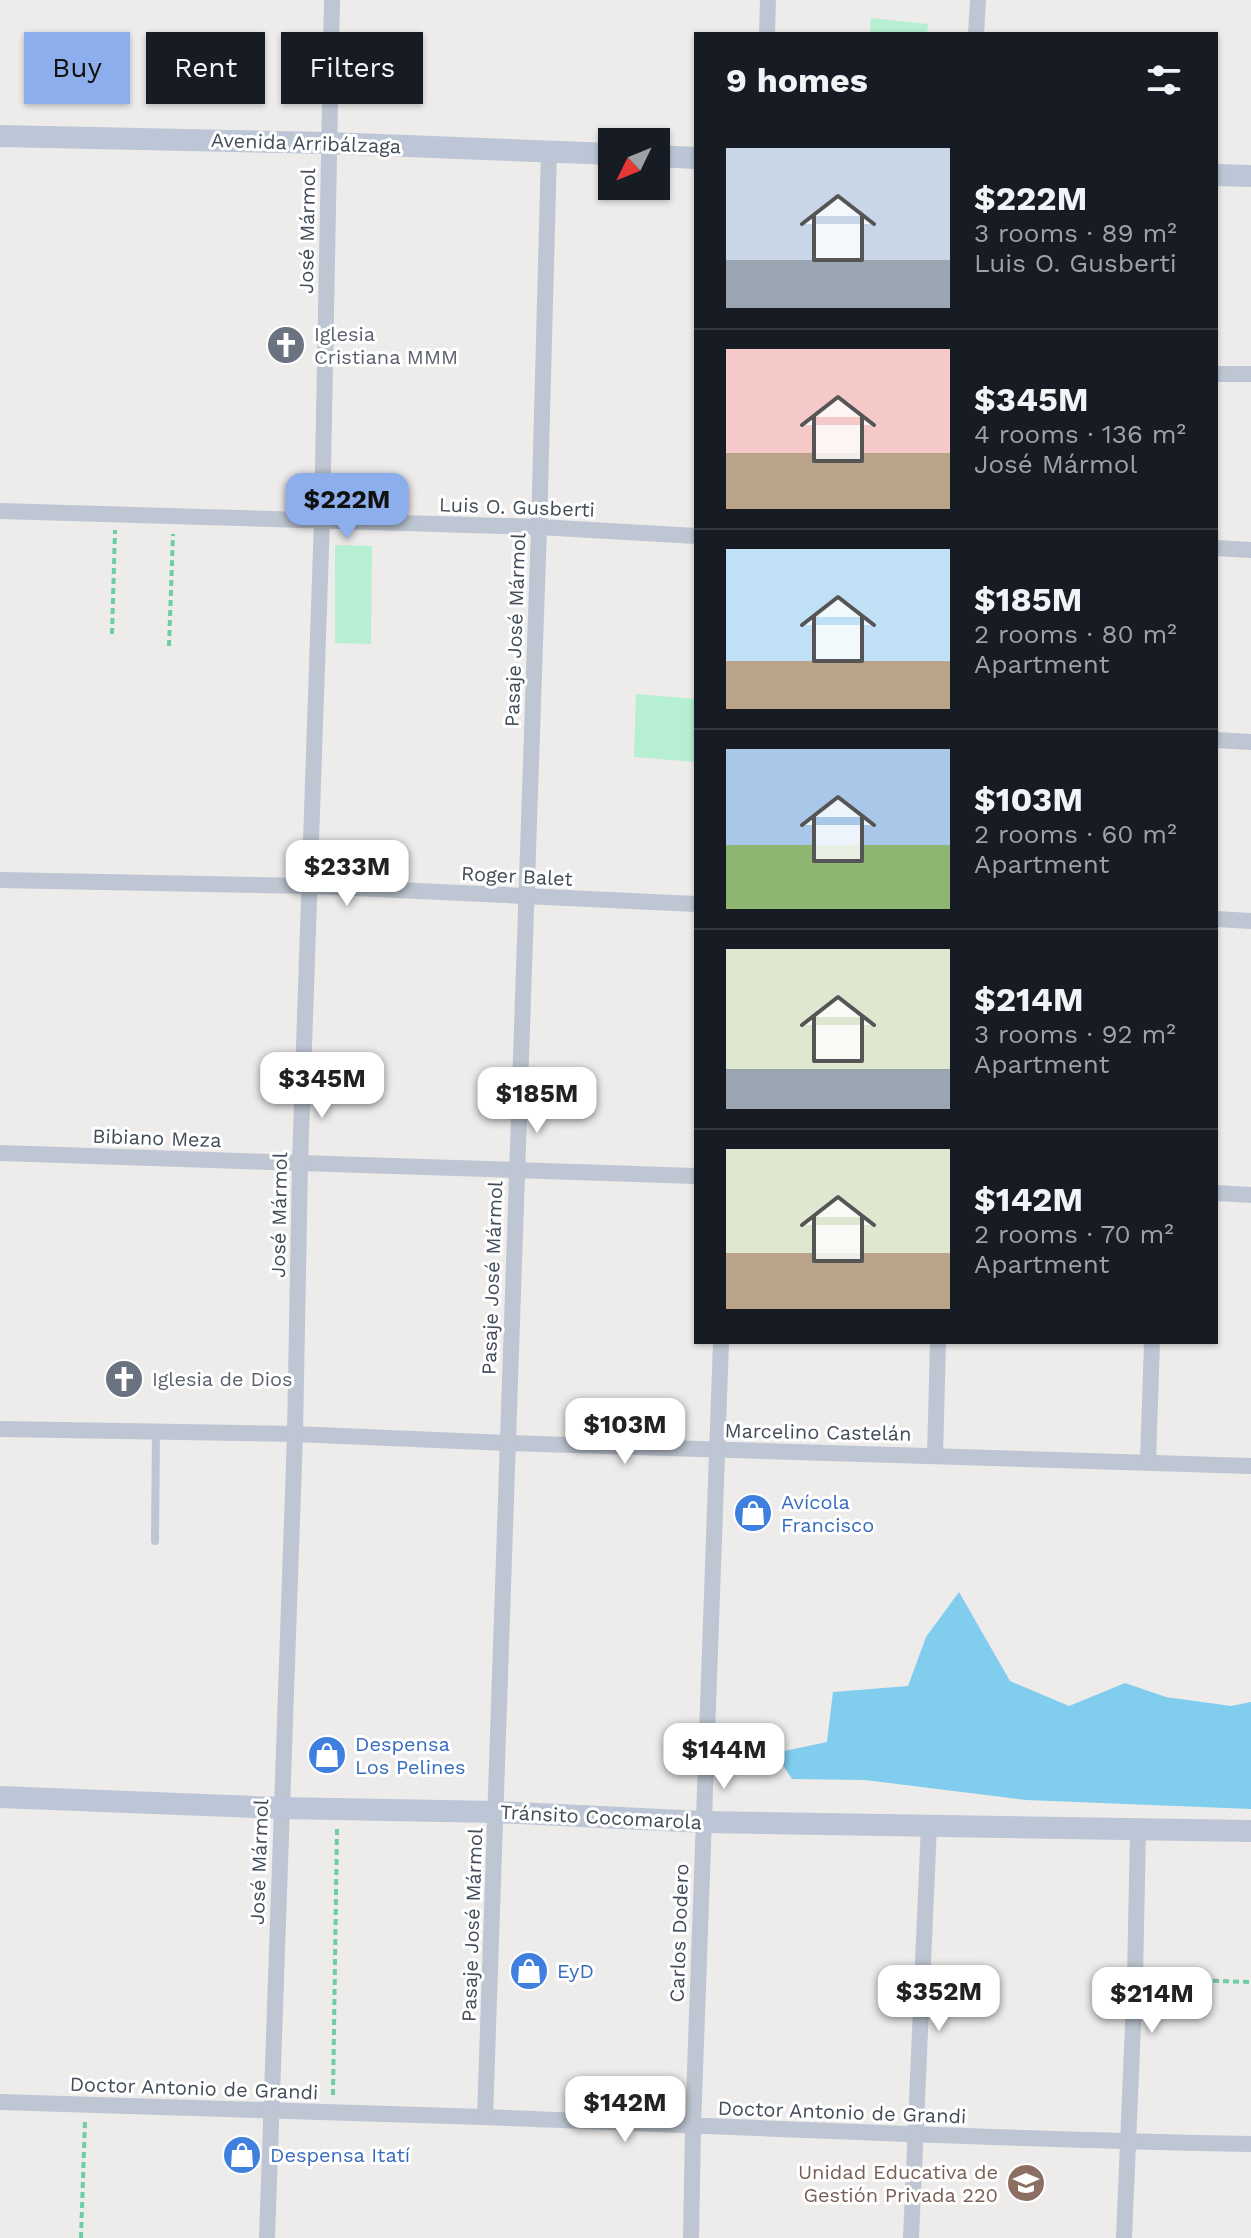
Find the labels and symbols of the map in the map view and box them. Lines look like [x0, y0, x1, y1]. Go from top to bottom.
street label: Avenida Arribálzaga [210, 128, 402, 158]
north arrow [598, 128, 670, 200]
street label: José Mármol [294, 168, 320, 294]
place label: Iglesia Cristiana MMM [314, 322, 458, 369]
church icon: Iglesia Cristiana MMM [265, 324, 307, 366]
pin: $222M [291, 473, 403, 541]
street label: Luis O. Gusberti [439, 492, 595, 522]
street label: Pasaje José Mármol [500, 533, 530, 727]
pin: $233M [291, 840, 403, 908]
street label: Roger Balet [461, 861, 574, 891]
pin: $345M [266, 1052, 378, 1120]
pin: $185M [481, 1067, 593, 1135]
street label: Bibiano Meza [92, 1124, 222, 1152]
street label: José Mármol [266, 1152, 292, 1278]
street label: Pasaje José Mármol [477, 1181, 507, 1375]
church icon: Iglesia de Dios [103, 1358, 145, 1400]
place label: Iglesia de Dios [152, 1367, 293, 1391]
pin: $103M [569, 1398, 681, 1466]
street label: Marcelino Castelán [724, 1418, 912, 1446]
place label: Avícola Francisco [781, 1490, 874, 1537]
shop icon: Avícola Francisco [732, 1492, 774, 1534]
pin: $144M [668, 1723, 780, 1791]
place label: Despensa Los Pelines [355, 1732, 465, 1779]
shop icon: Despensa Los Pelines [306, 1734, 348, 1776]
street label: José Mármol [245, 1799, 273, 1925]
street label: Tránsito Cocomarola [500, 1800, 702, 1834]
street label: Pasaje José Mármol [457, 1828, 487, 2022]
street label: Carlos Dodero [665, 1863, 693, 2003]
shop icon: EyD [508, 1950, 550, 1992]
place label: EyD [557, 1959, 594, 1983]
pin: $352M [883, 1965, 995, 2033]
pin: $214M [1096, 1967, 1208, 2035]
street label: Doctor Antonio de Grandi [69, 2072, 319, 2104]
pin: $142M [569, 2076, 681, 2144]
street label: Doctor Antonio de Grandi [717, 2096, 967, 2128]
shop icon: Despensa Itatí [221, 2134, 263, 2176]
place label: Despensa Itatí [270, 2143, 410, 2167]
place label: Unidad Educativa de Gestión Privada 220 [798, 2160, 998, 2207]
school or university icon: Unidad Educativa de Gestión Privada 220 [1005, 2162, 1047, 2204]

